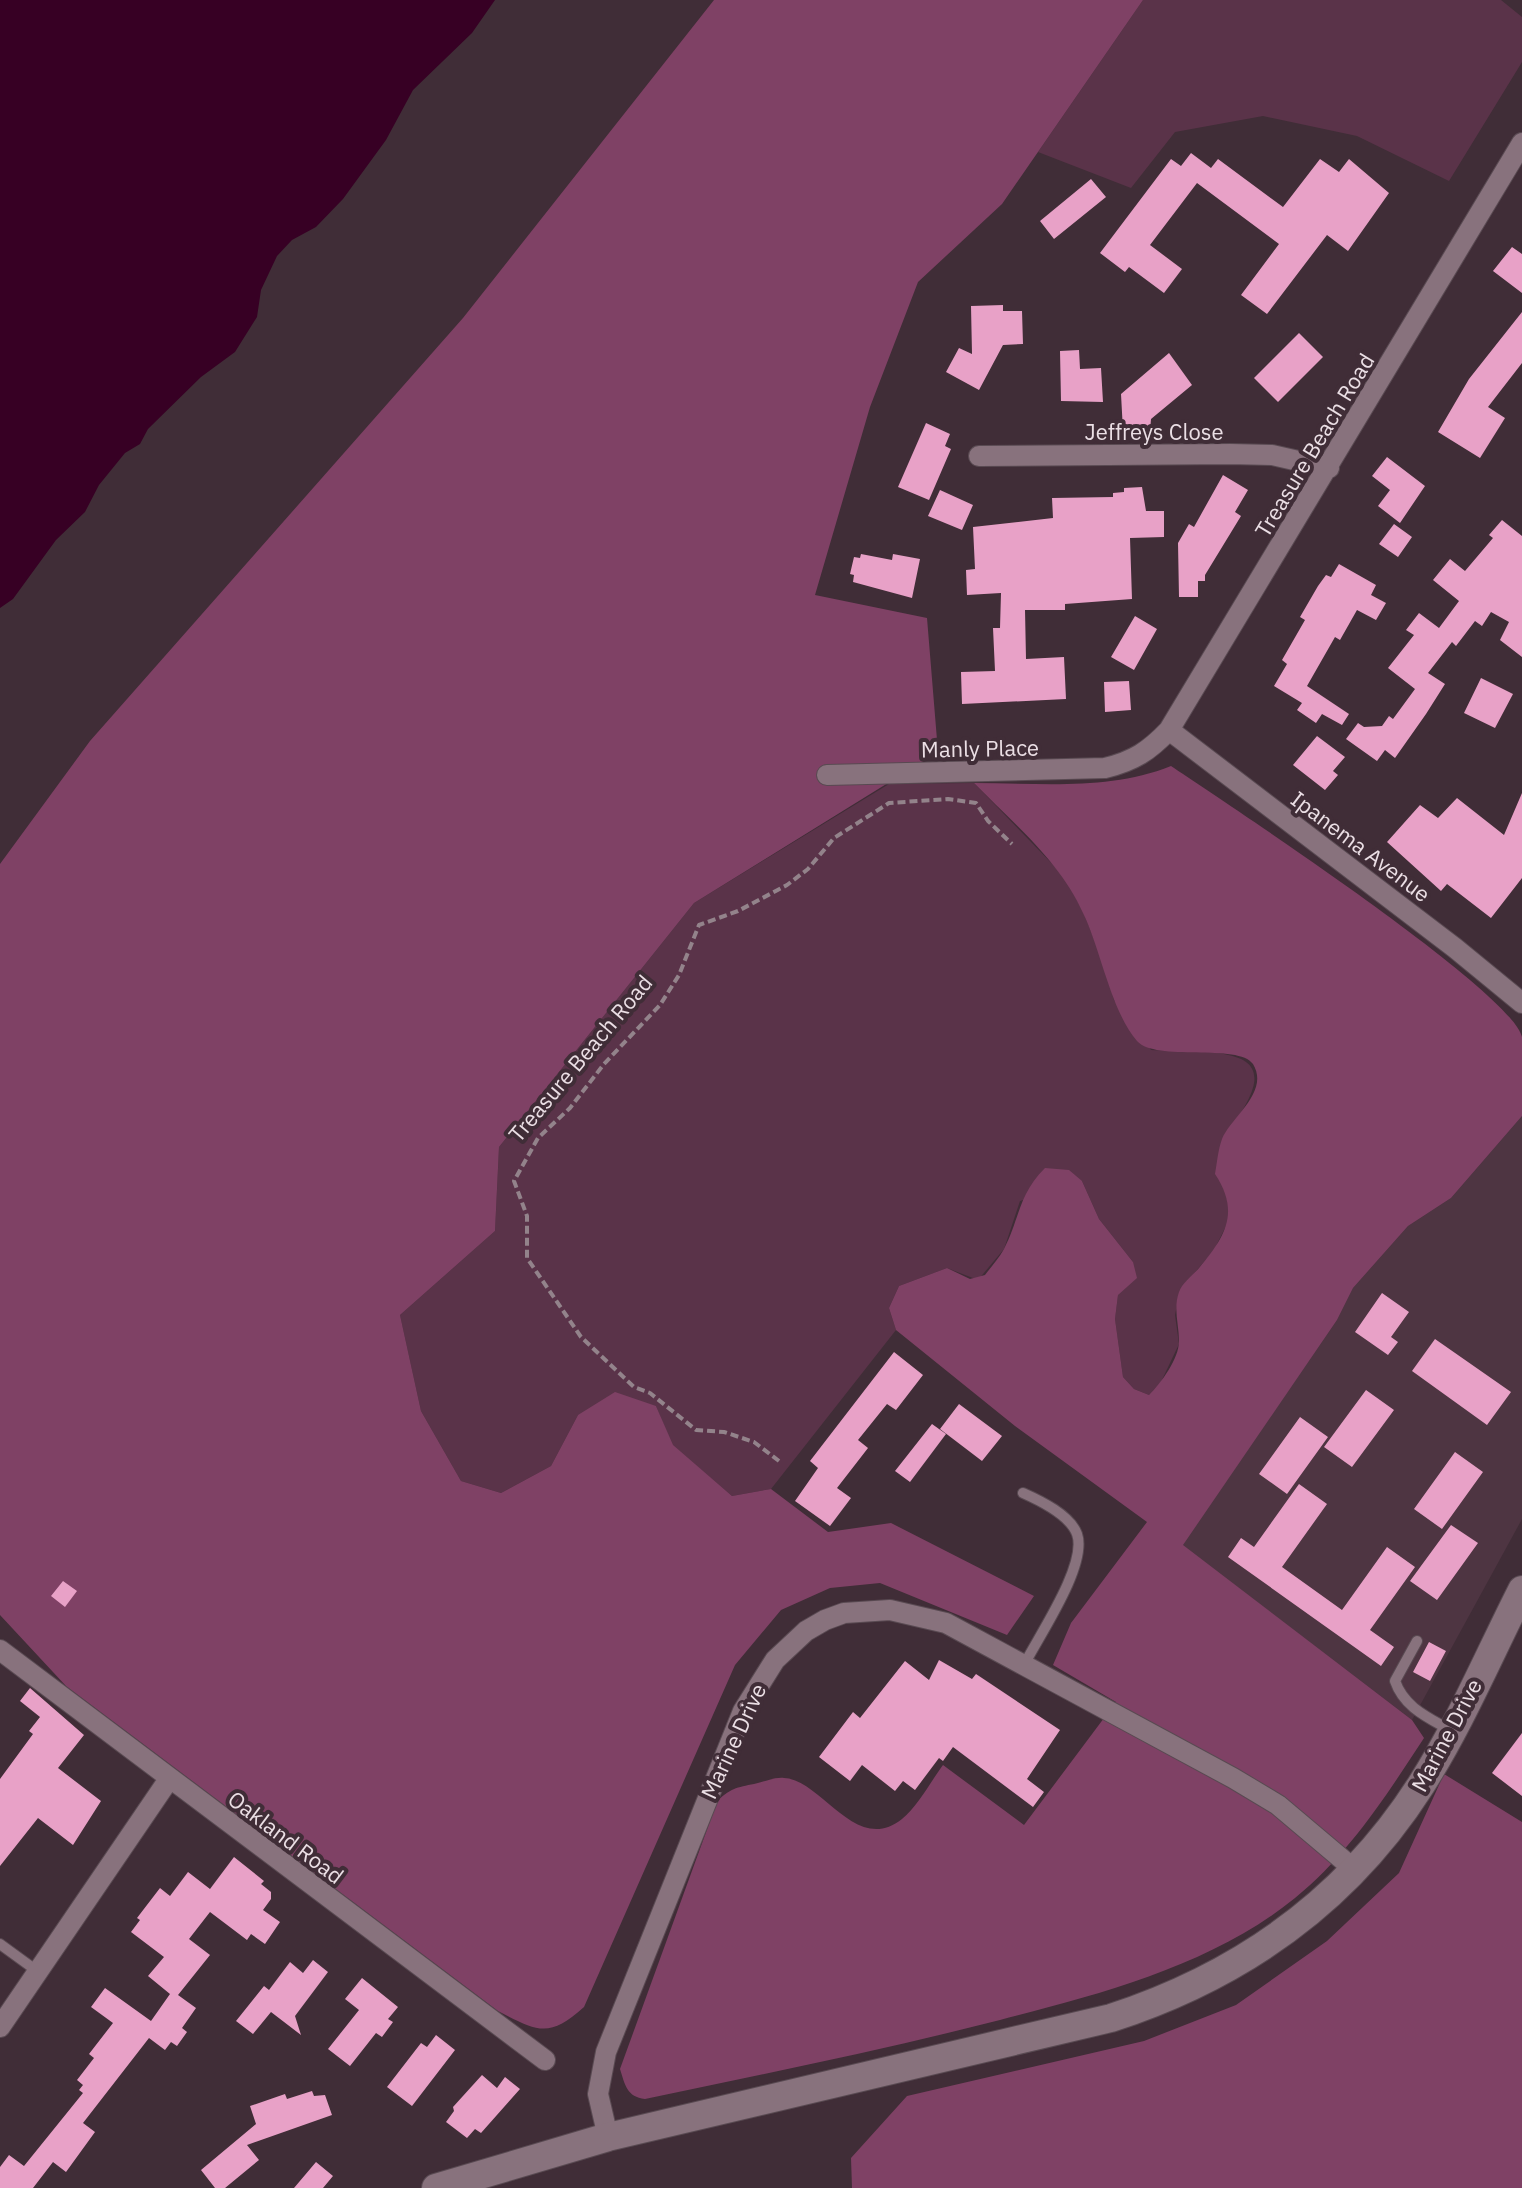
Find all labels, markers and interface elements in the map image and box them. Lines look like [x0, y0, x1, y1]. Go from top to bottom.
street label: Treasure Beach Road [1248, 348, 1380, 542]
street label: Jeffreys Close [1084, 417, 1224, 446]
street label: Manly Place [921, 732, 1039, 764]
street label: Ipanema Avenue [1285, 784, 1437, 908]
street label: Treasure Beach Road [502, 968, 658, 1148]
street label: Marine Drive [1404, 1673, 1488, 1797]
street label: Marine Drive [694, 1679, 772, 1803]
street label: Oakland Road [222, 1784, 350, 1890]

